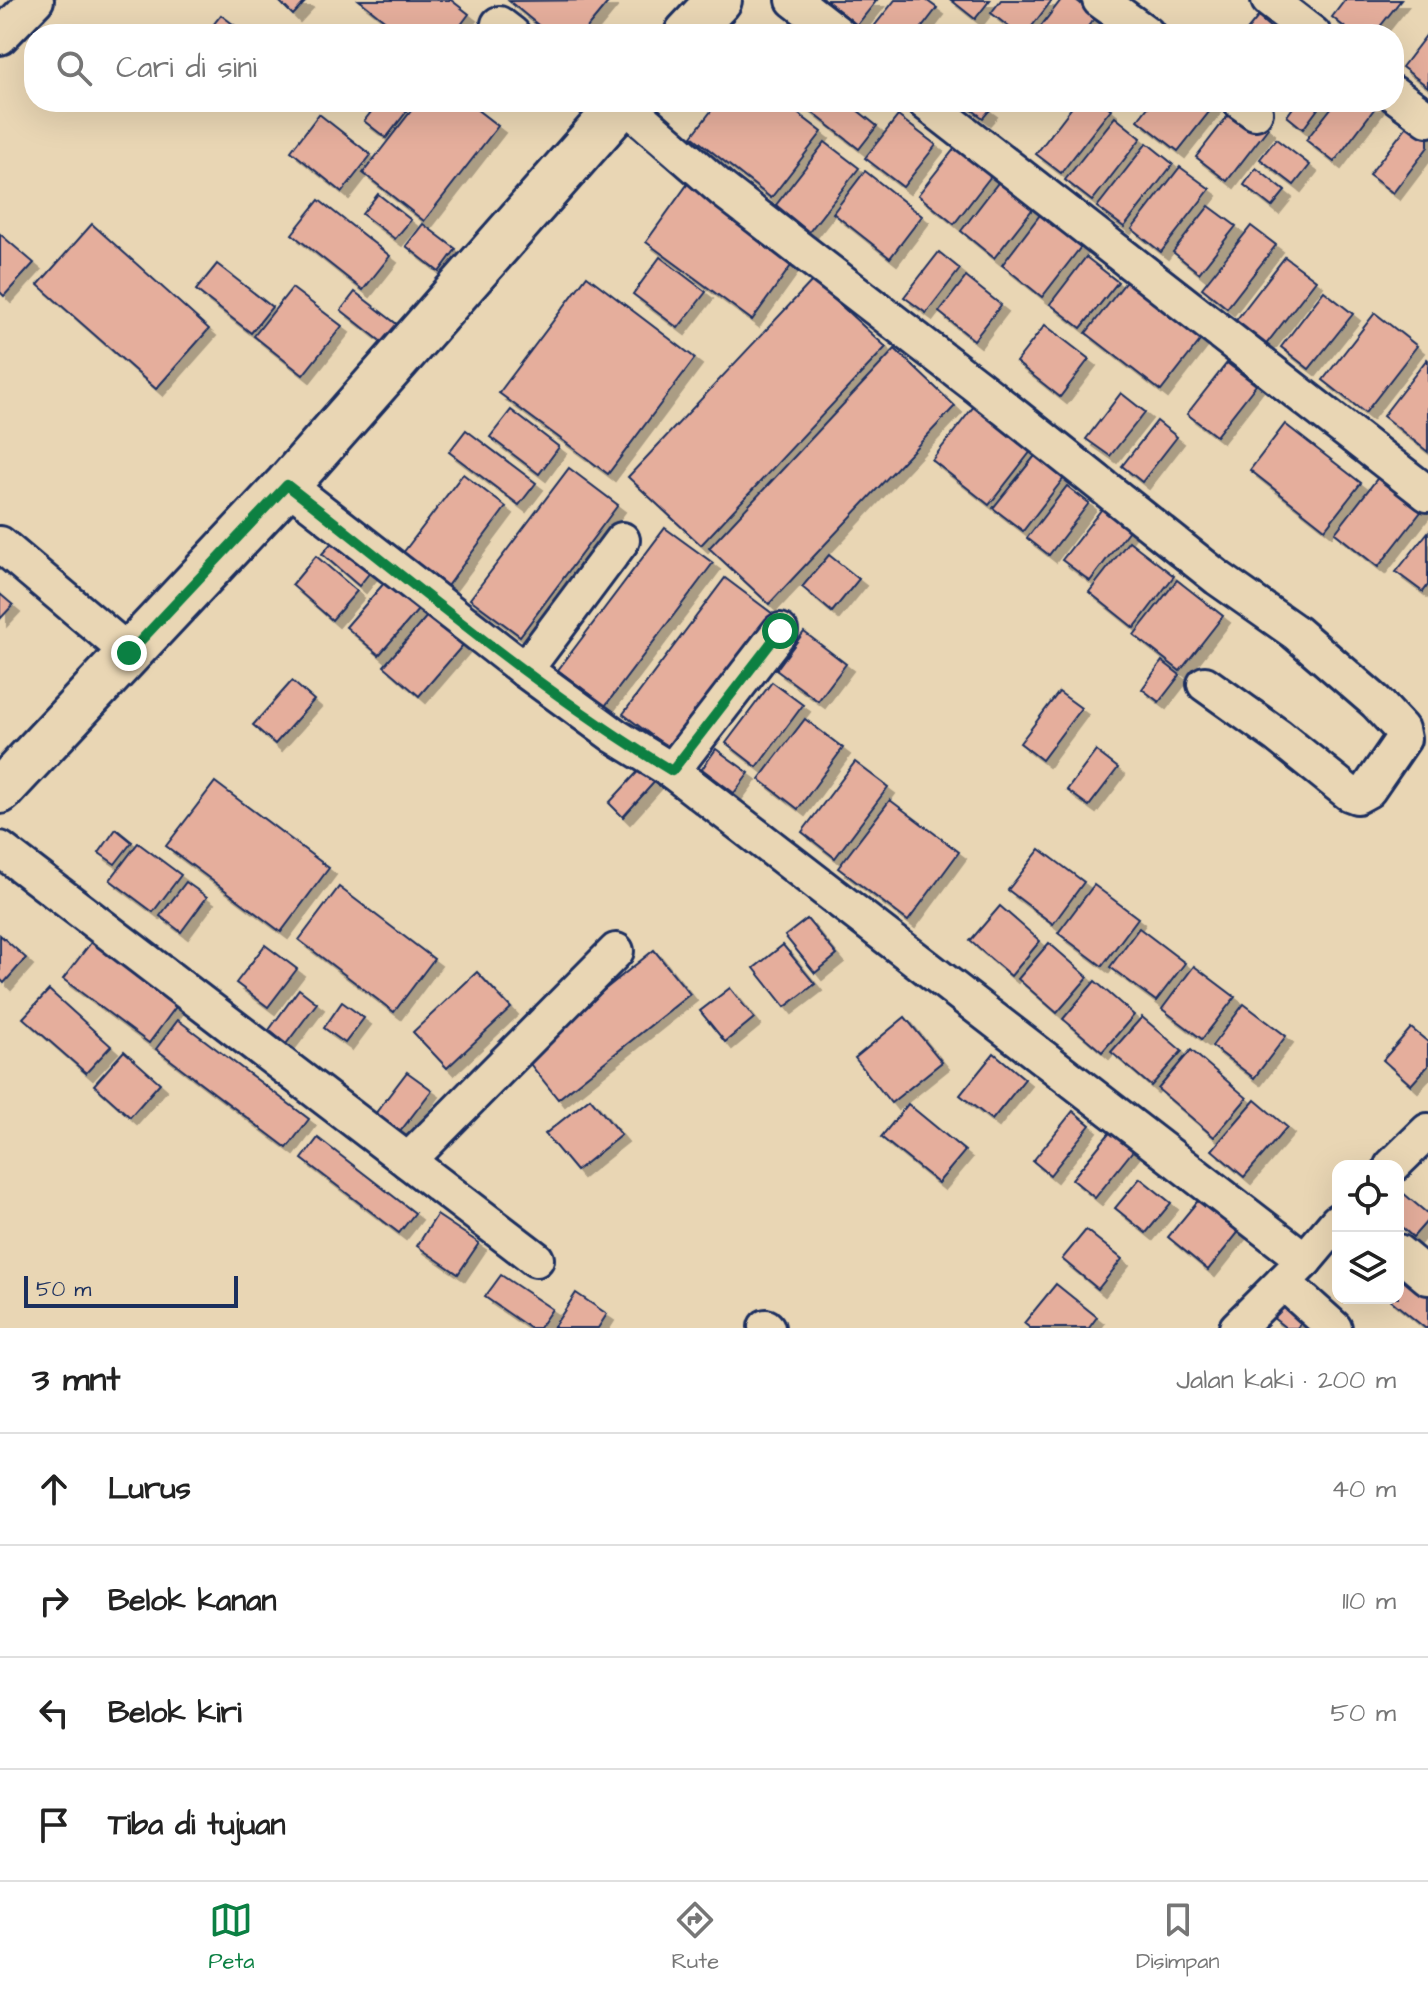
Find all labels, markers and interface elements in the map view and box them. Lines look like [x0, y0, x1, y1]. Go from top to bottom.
search box [24, 24, 1404, 112]
icon: search [52, 46, 96, 90]
text: Cari di sini [116, 47, 257, 89]
route start [762, 613, 798, 649]
route end [111, 635, 147, 671]
map controls [1332, 1160, 1404, 1304]
button: locate [1332, 1160, 1404, 1232]
button: layers [1332, 1232, 1404, 1304]
scale bar [24, 1272, 238, 1308]
text: 50 m [36, 1274, 91, 1305]
text: 3 mnt [32, 1356, 120, 1404]
text: Jalan kaki · 200 m [1176, 1362, 1396, 1398]
icon: ahead [32, 1467, 76, 1511]
text: Lurus [108, 1468, 191, 1510]
text: 40 m [1331, 1471, 1396, 1507]
icon: right [32, 1579, 76, 1623]
text: Belok kanan [108, 1580, 277, 1622]
text: 110 m [1342, 1583, 1396, 1619]
icon: left [32, 1691, 76, 1735]
text: Belok kiri [108, 1692, 242, 1734]
text: 50 m [1331, 1695, 1396, 1731]
icon: arrive [32, 1803, 76, 1847]
text: Tiba di tujuan [108, 1804, 285, 1846]
tab: Peta [208, 1898, 254, 1977]
tab: Rute [671, 1898, 719, 1977]
tab: Disimpan [1136, 1898, 1220, 1977]

